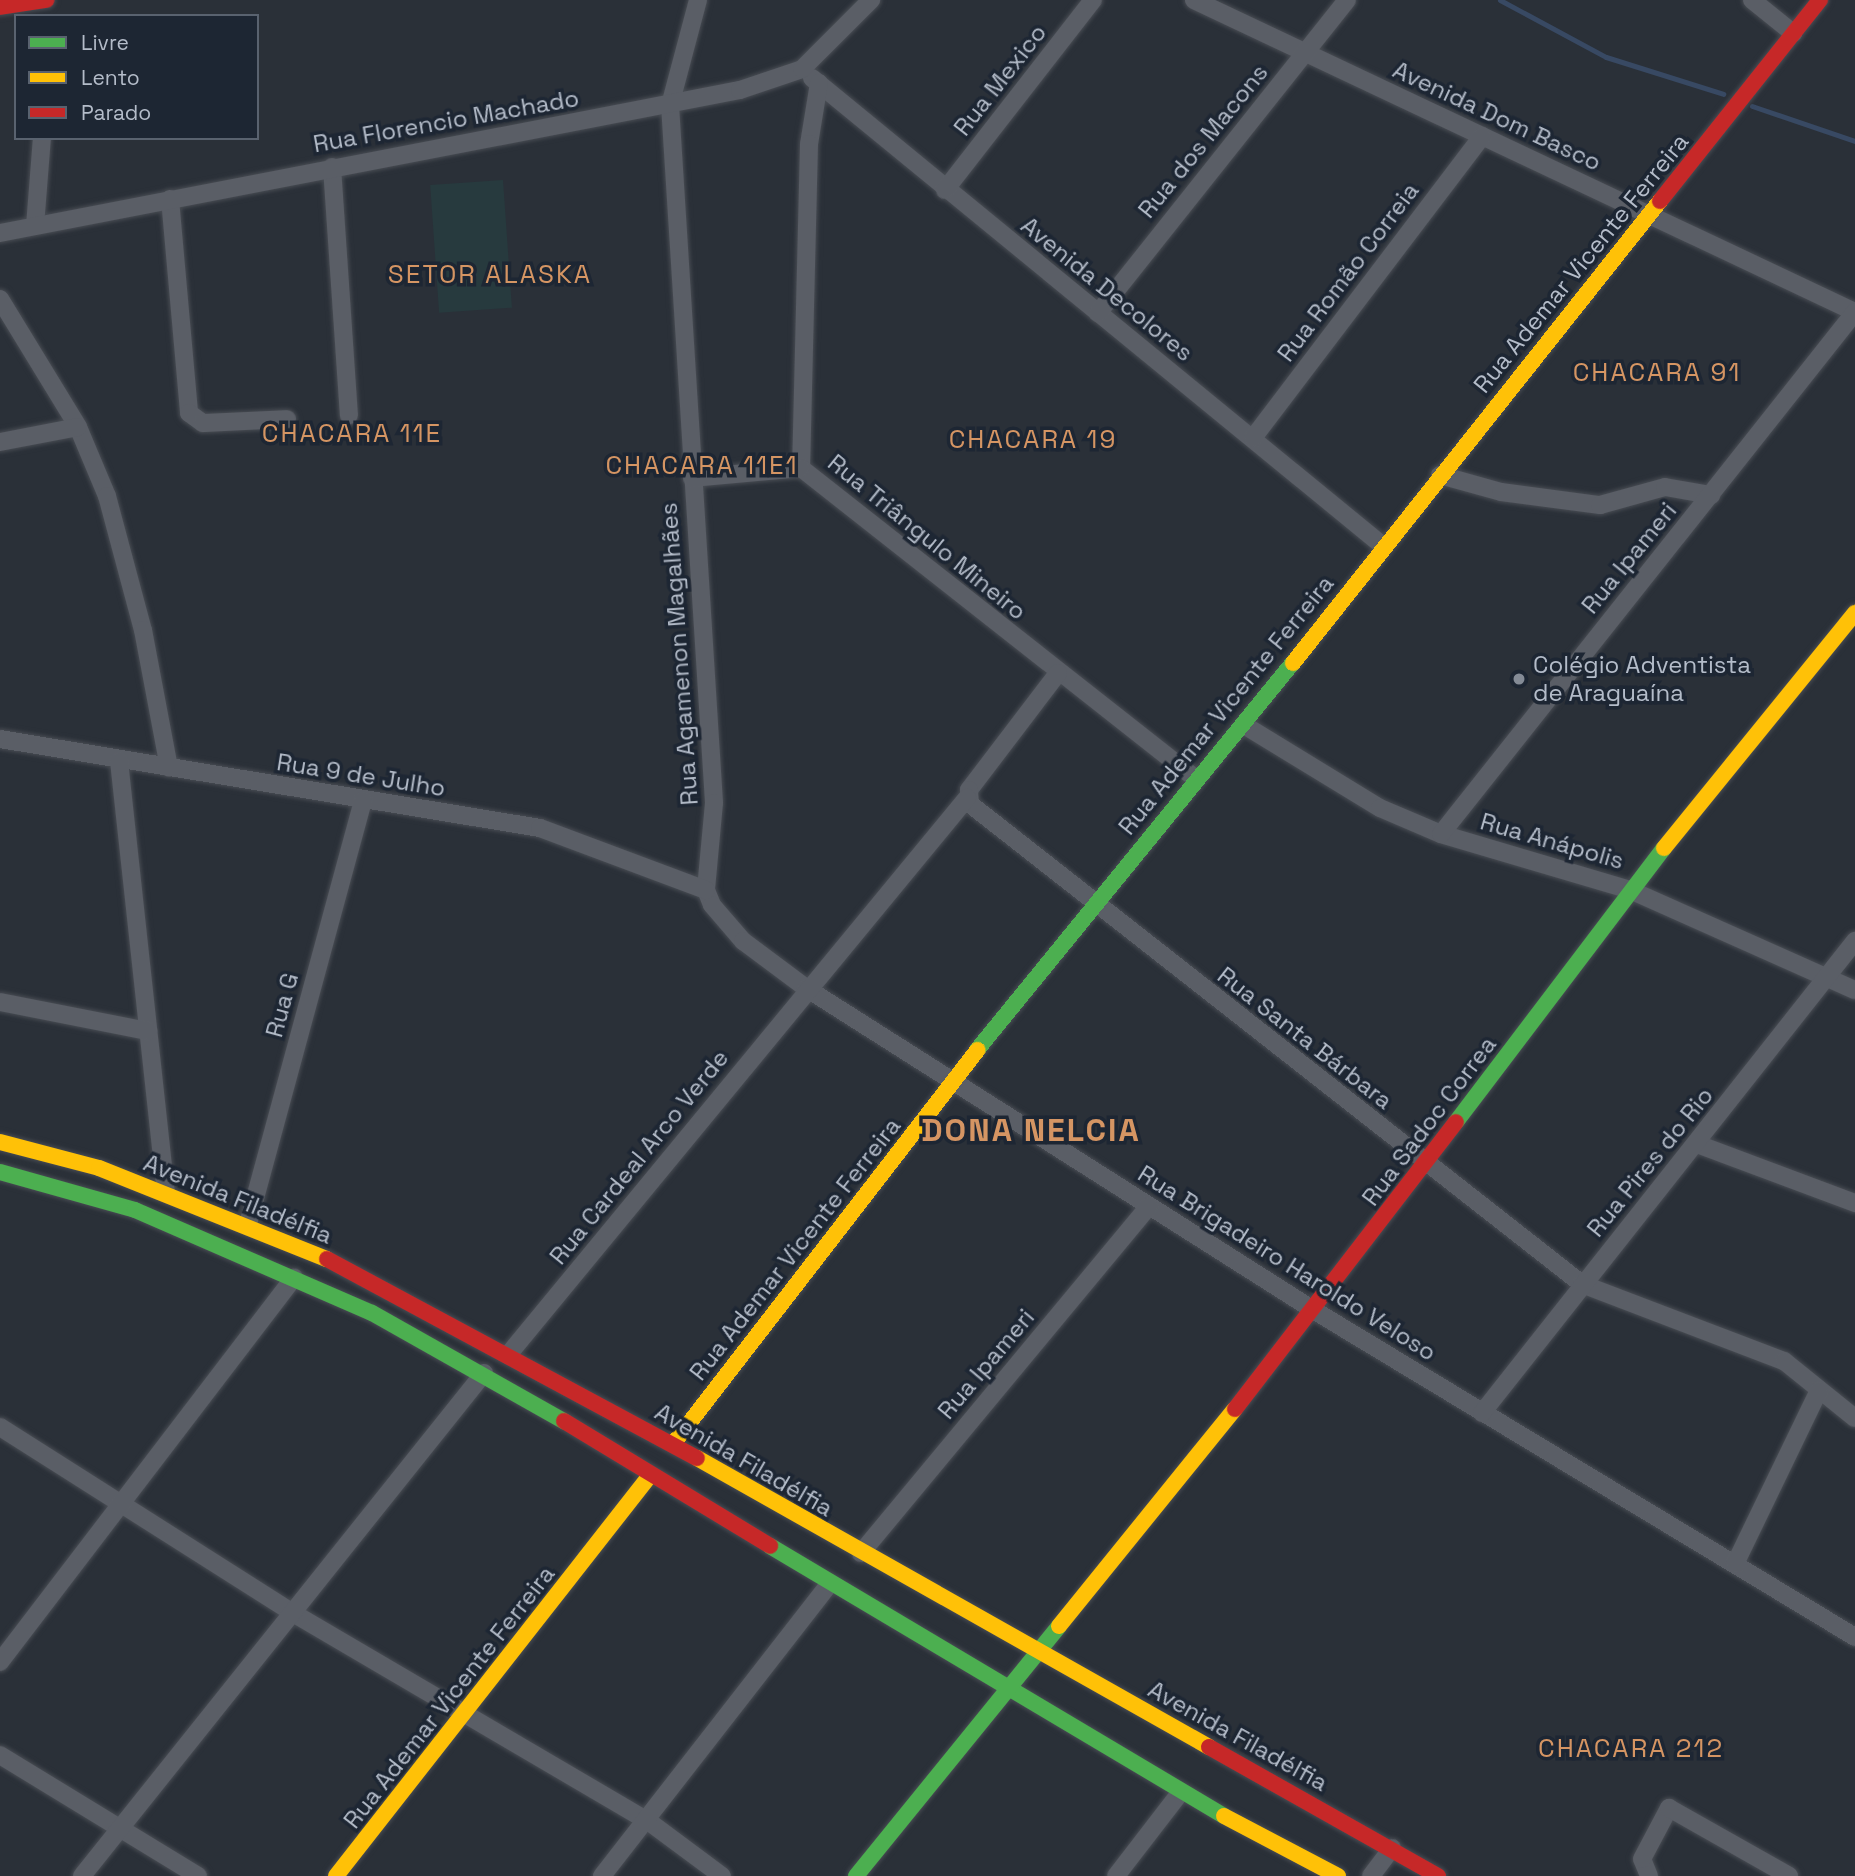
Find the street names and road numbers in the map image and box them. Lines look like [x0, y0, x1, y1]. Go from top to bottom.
street label: Rua Mexico [948, 19, 1052, 141]
street label: Avenida Dom Basco [1388, 55, 1606, 177]
street label: Rua dos Macons [1132, 58, 1274, 224]
street label: Rua Florencio Machado [311, 83, 581, 159]
street label: Rua Ademar Vicente Ferreira [1467, 127, 1695, 399]
street label: Rua Romão Correia [1271, 177, 1425, 367]
street label: Avenida Decolores [1015, 211, 1199, 367]
street label: Rua Triângulo Mineiro [822, 448, 1032, 626]
street label: Rua Ipameri [1575, 497, 1683, 619]
street label: Rua Agamenon Magalhães [654, 501, 704, 807]
street label: Rua Ademar Vicente Ferreira [1112, 569, 1340, 841]
street label: Rua 9 de Julho [275, 747, 447, 803]
street label: Rua Anápolis [1477, 807, 1627, 875]
street label: Rua Santa Bárbara [1212, 961, 1398, 1115]
street label: Rua G [260, 970, 304, 1040]
street label: Rua Sadoc Correa [1356, 1031, 1502, 1211]
street label: Rua Cardeal Arco Verde [543, 1044, 735, 1270]
street label: Rua Pires do Rio [1581, 1081, 1719, 1243]
street label: Rua Ademar Vicente Ferreira [683, 1112, 907, 1386]
street label: Avenida Filadélfia [140, 1148, 336, 1250]
street label: Rua Brigadeiro Haroldo Veloso [1133, 1159, 1441, 1367]
street label: Rua Ipameri [932, 1303, 1040, 1425]
street label: Avenida Filadélfia [650, 1397, 838, 1523]
street label: Rua Ademar Vicente Ferreira [337, 1560, 561, 1834]
street label: Avenida Filadélfia [1143, 1675, 1333, 1797]

